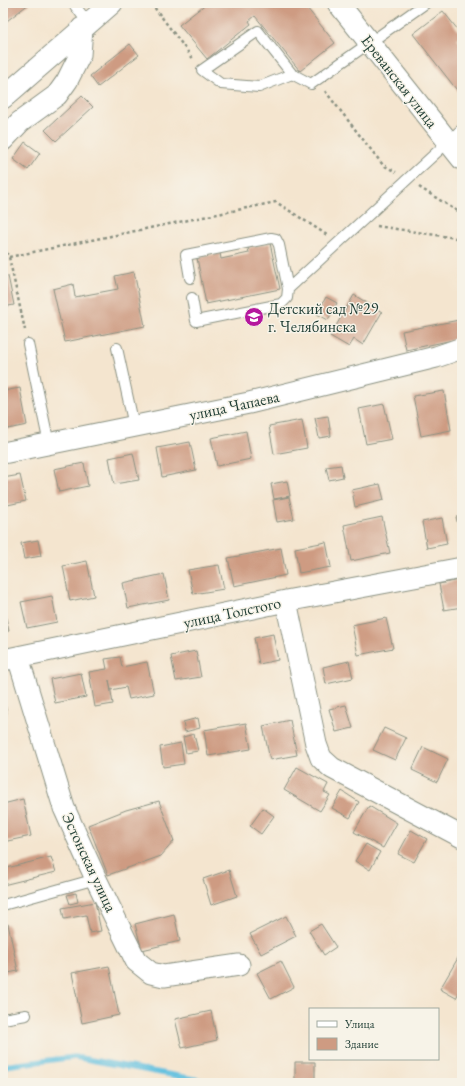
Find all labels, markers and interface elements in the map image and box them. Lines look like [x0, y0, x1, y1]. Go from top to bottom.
street label: Ереванская улица [357, 30, 443, 133]
place label: Детский сад №29 г. Челябинска [268, 298, 379, 337]
school or university icon: Детский сад №29 г. Челябинска [243, 306, 265, 328]
street label: улица Чапаева [187, 386, 282, 425]
street label: улица Толстого [181, 592, 283, 633]
street label: Эстонская улица [57, 809, 122, 916]
legend [309, 1008, 439, 1060]
text: Улица [344, 1016, 375, 1032]
text: Здание [345, 1036, 379, 1052]

